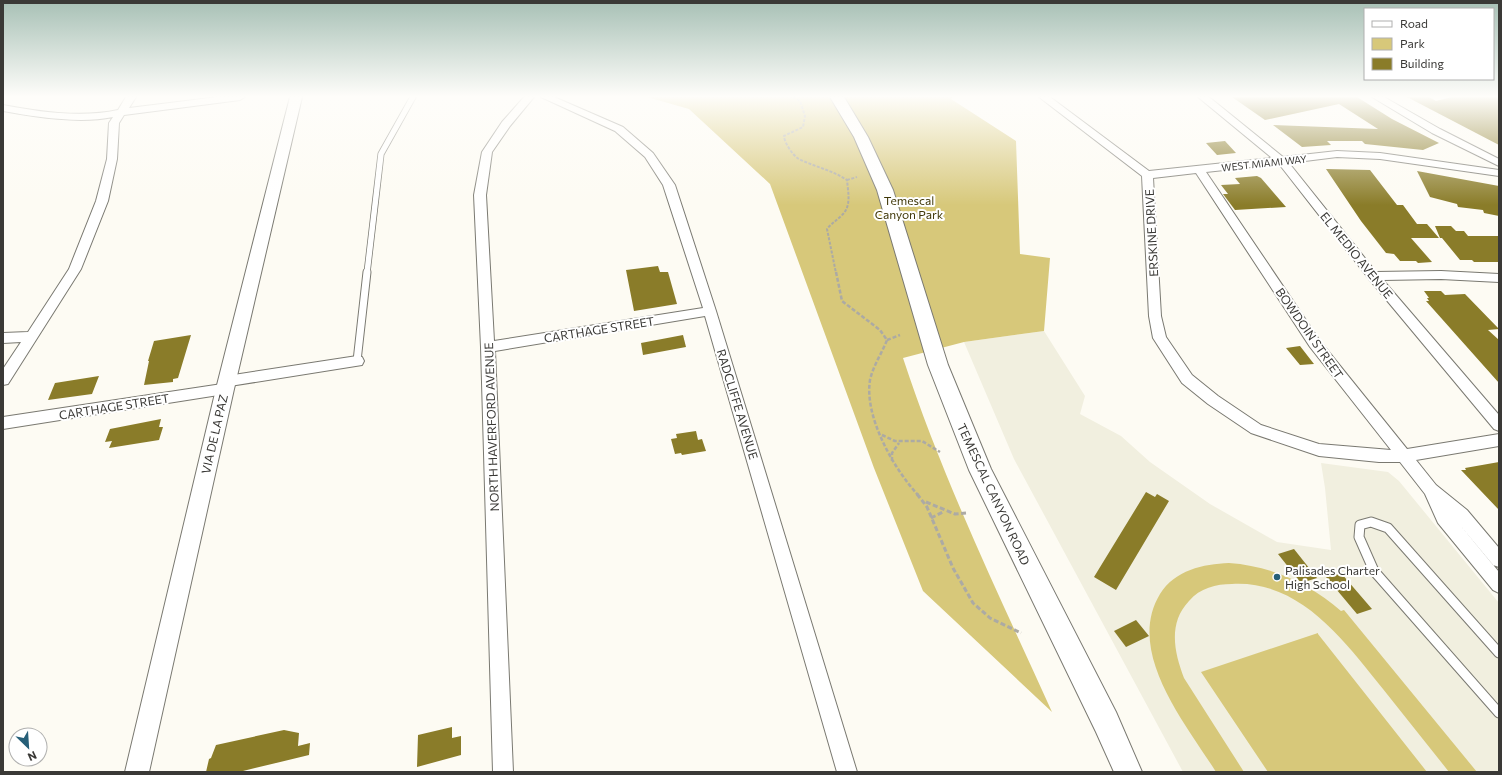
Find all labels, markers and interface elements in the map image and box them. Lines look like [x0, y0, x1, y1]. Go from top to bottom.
legend [1364, 8, 1494, 80]
text: Road [1400, 16, 1428, 30]
text: Park [1400, 36, 1426, 50]
text: Building [1400, 56, 1444, 70]
street label: WEST MIAMI WAY [1221, 153, 1308, 173]
street label: ERSKINE DRIVE [1142, 189, 1160, 277]
park label: Temescal Canyon Park [875, 193, 944, 221]
street label: EL MEDIO AVENUE [1318, 209, 1396, 301]
street label: BOWDOIN STREET [1273, 285, 1347, 381]
street label: CARTHAGE STREET [543, 313, 656, 345]
street label: NORTH HAVERFORD AVENUE [481, 342, 501, 512]
street label: RADCLIFFE AVENUE [715, 347, 761, 461]
street label: CARTHAGE STREET [58, 390, 171, 422]
street label: VIA DE LA PAZ [198, 393, 230, 475]
street label: TEMESCAL CANYON ROAD [955, 421, 1033, 567]
place label: Palisades Charter High School [1285, 563, 1380, 591]
marker: Palisades Charter High School [1272, 572, 1282, 582]
north arrow [8, 727, 48, 767]
text: N [26, 749, 39, 764]

